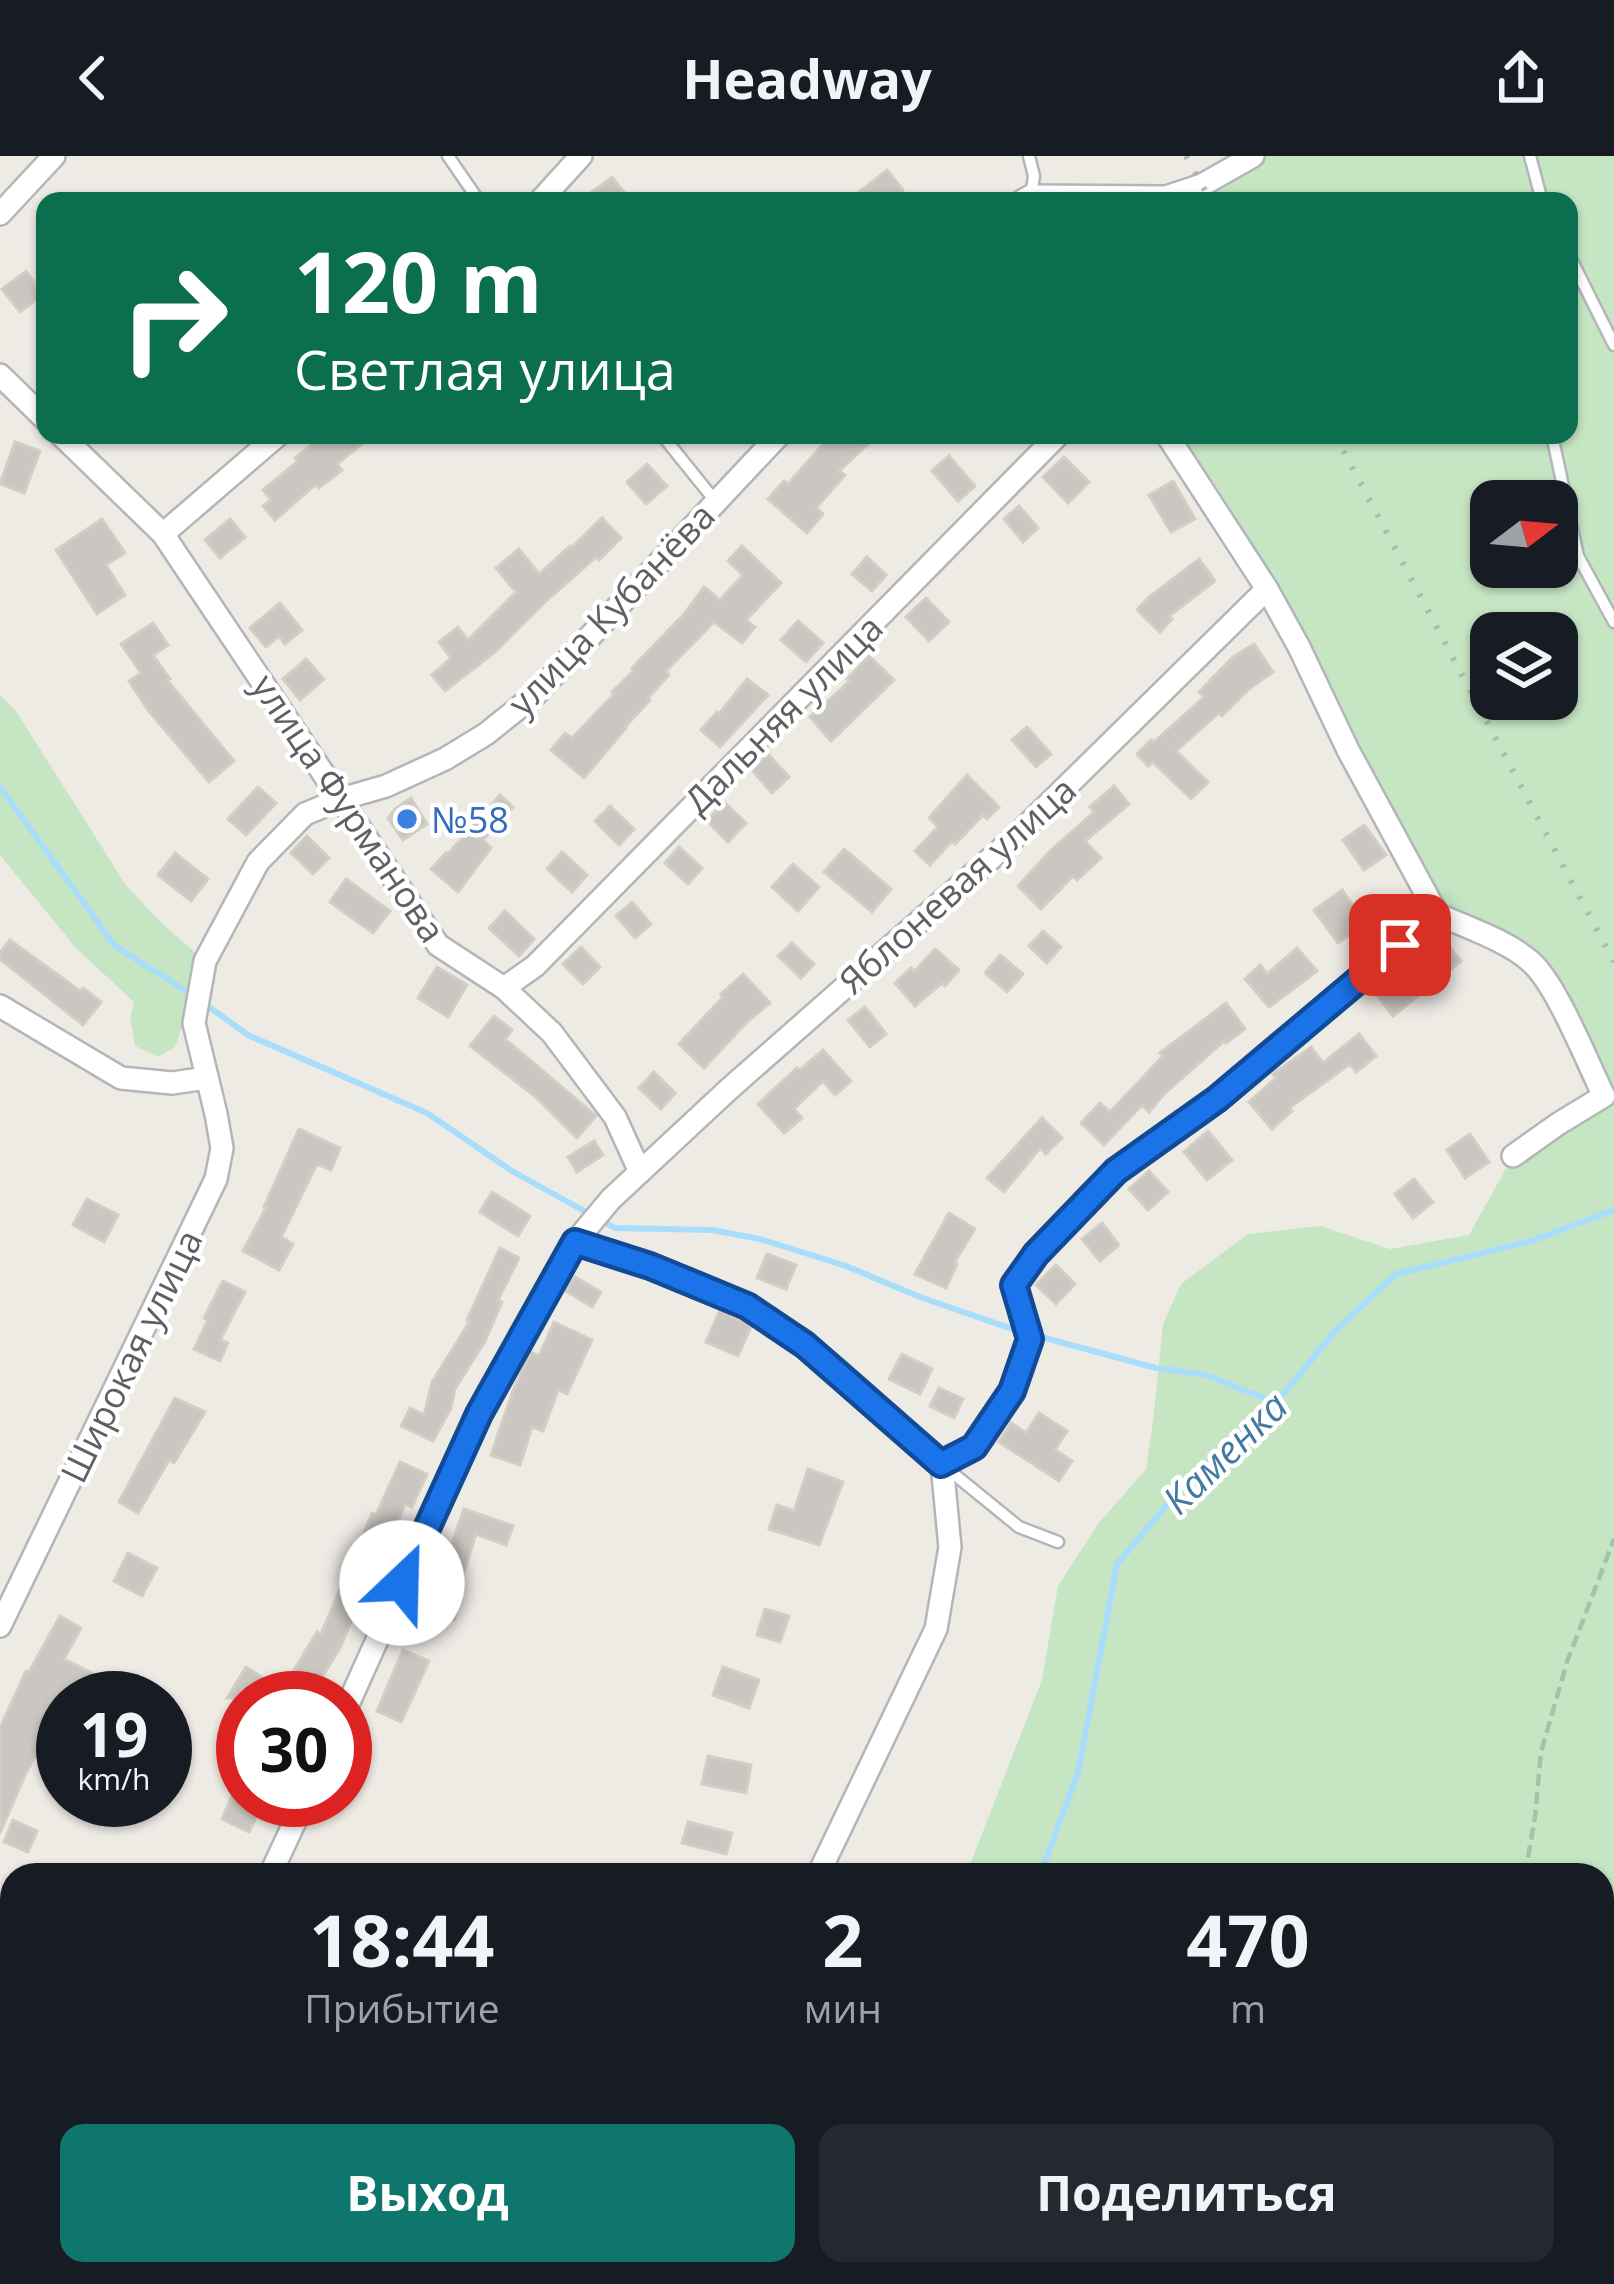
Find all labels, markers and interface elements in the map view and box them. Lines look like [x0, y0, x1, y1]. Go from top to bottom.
text: Headway [682, 41, 932, 115]
icon: back [60, 45, 126, 111]
icon: share [1488, 45, 1554, 111]
text: 120 m [294, 223, 542, 338]
icon: right [96, 240, 252, 396]
text: Светлая улица [294, 332, 676, 406]
north arrow [1470, 480, 1578, 588]
map controls [1470, 480, 1578, 720]
street label: улица Кубанёва [497, 492, 725, 726]
street label: Дальняя улица [673, 604, 893, 824]
button: layers [1470, 612, 1578, 720]
street label: улица Фурманова [241, 664, 457, 952]
street label: Яблоневая улица [828, 765, 1086, 1005]
place label: №58 [431, 795, 509, 844]
marker: №58 [394, 806, 420, 832]
pin [1349, 894, 1451, 996]
icon: arrive [1367, 912, 1433, 978]
street label: Широкая улица [49, 1221, 213, 1491]
water label: Каменка [1150, 1379, 1298, 1525]
position arrow [339, 1520, 465, 1646]
speed limit sign: 30 [216, 1671, 372, 1827]
text: 19 [80, 1693, 148, 1775]
text: km/h [78, 1758, 150, 1799]
text: 18:44 [309, 1890, 495, 1988]
text: 2 [822, 1890, 863, 1988]
text: 470 [1186, 1890, 1310, 1988]
text: Прибытие [304, 1981, 500, 2034]
text: мин [804, 1981, 882, 2034]
text: m [1230, 1981, 1266, 2034]
button: Выход [60, 2124, 795, 2262]
button: Поделиться [819, 2124, 1554, 2262]

